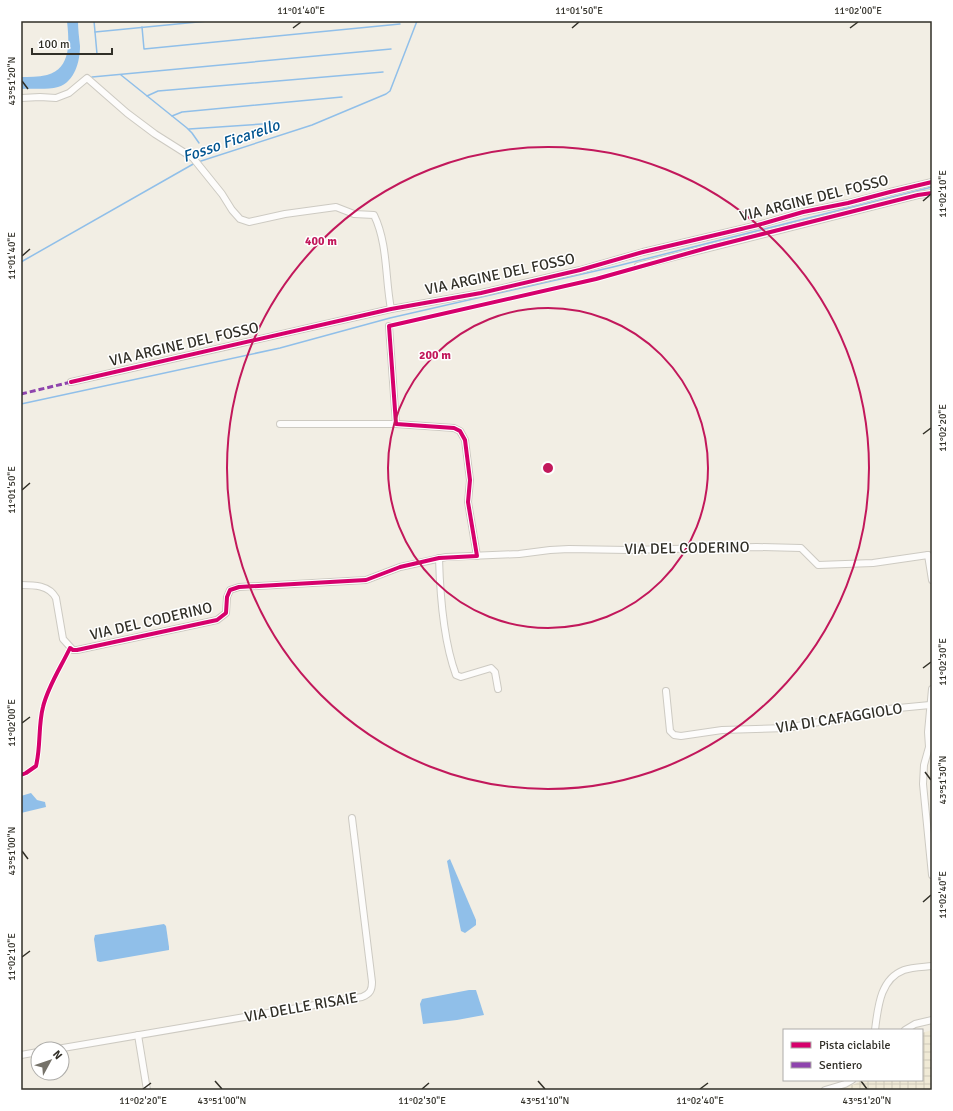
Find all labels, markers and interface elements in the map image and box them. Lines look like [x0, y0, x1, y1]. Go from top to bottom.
text: 11°01'40"E [277, 5, 325, 17]
text: 11°01'50"E [555, 5, 603, 17]
text: 11°02'00"E [834, 5, 882, 17]
scale bar [32, 30, 112, 56]
text: 100 m [38, 37, 70, 52]
text: 43°51'20"N [6, 57, 18, 105]
water label: Fosso Ficarello [180, 115, 283, 167]
text: 11°02'10"E [937, 170, 949, 218]
street label: VIA ARGINE DEL FOSSO [738, 171, 890, 225]
text: 11°01'40"E [6, 232, 18, 280]
text: 400 m [305, 234, 337, 249]
street label: VIA ARGINE DEL FOSSO [423, 249, 577, 299]
street label: VIA ARGINE DEL FOSSO [108, 318, 261, 370]
text: 200 m [419, 348, 451, 363]
text: 11°02'20"E [937, 404, 949, 452]
centre of rings [541, 461, 555, 475]
text: 11°01'50"E [6, 466, 18, 514]
street label: VIA DEL CODERINO [624, 538, 750, 558]
street label: VIA DEL CODERINO [88, 598, 214, 644]
text: 11°02'30"E [937, 638, 949, 686]
text: 11°02'00"E [6, 699, 18, 747]
street label: VIA DI CAFAGGIOLO [774, 699, 904, 737]
text: 43°51'30"N [937, 756, 949, 804]
text: 43°51'00"N [6, 827, 18, 875]
text: 11°02'40"E [937, 871, 949, 919]
text: 11°02'10"E [6, 933, 18, 981]
street label: VIA DELLE RISAIE [243, 988, 359, 1026]
legend [783, 1029, 923, 1081]
text: Pista ciclabile [819, 1038, 891, 1053]
north arrow [30, 1041, 70, 1081]
text: N [50, 1048, 65, 1062]
text: Sentiero [819, 1058, 862, 1073]
text: 11°02'20"E [119, 1095, 167, 1107]
text: 43°51'00"N [198, 1095, 246, 1107]
text: 11°02'30"E [398, 1095, 446, 1107]
text: 43°51'10"N [521, 1095, 569, 1107]
text: 11°02'40"E [676, 1095, 724, 1107]
text: 43°51'20"N [843, 1095, 891, 1107]

